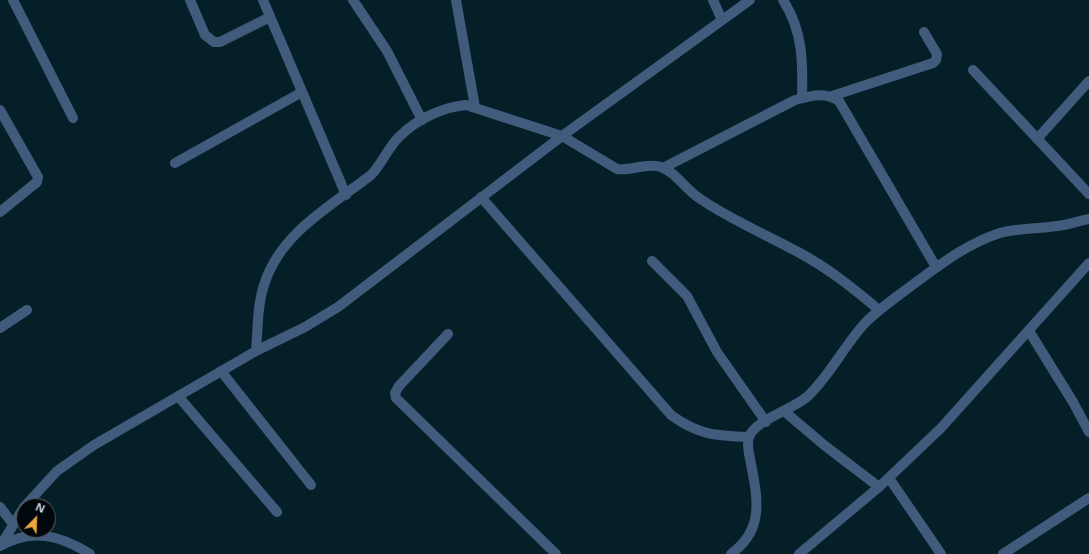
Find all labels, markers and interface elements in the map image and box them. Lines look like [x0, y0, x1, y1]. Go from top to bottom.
north arrow [16, 498, 56, 538]
text: N [33, 499, 48, 516]

